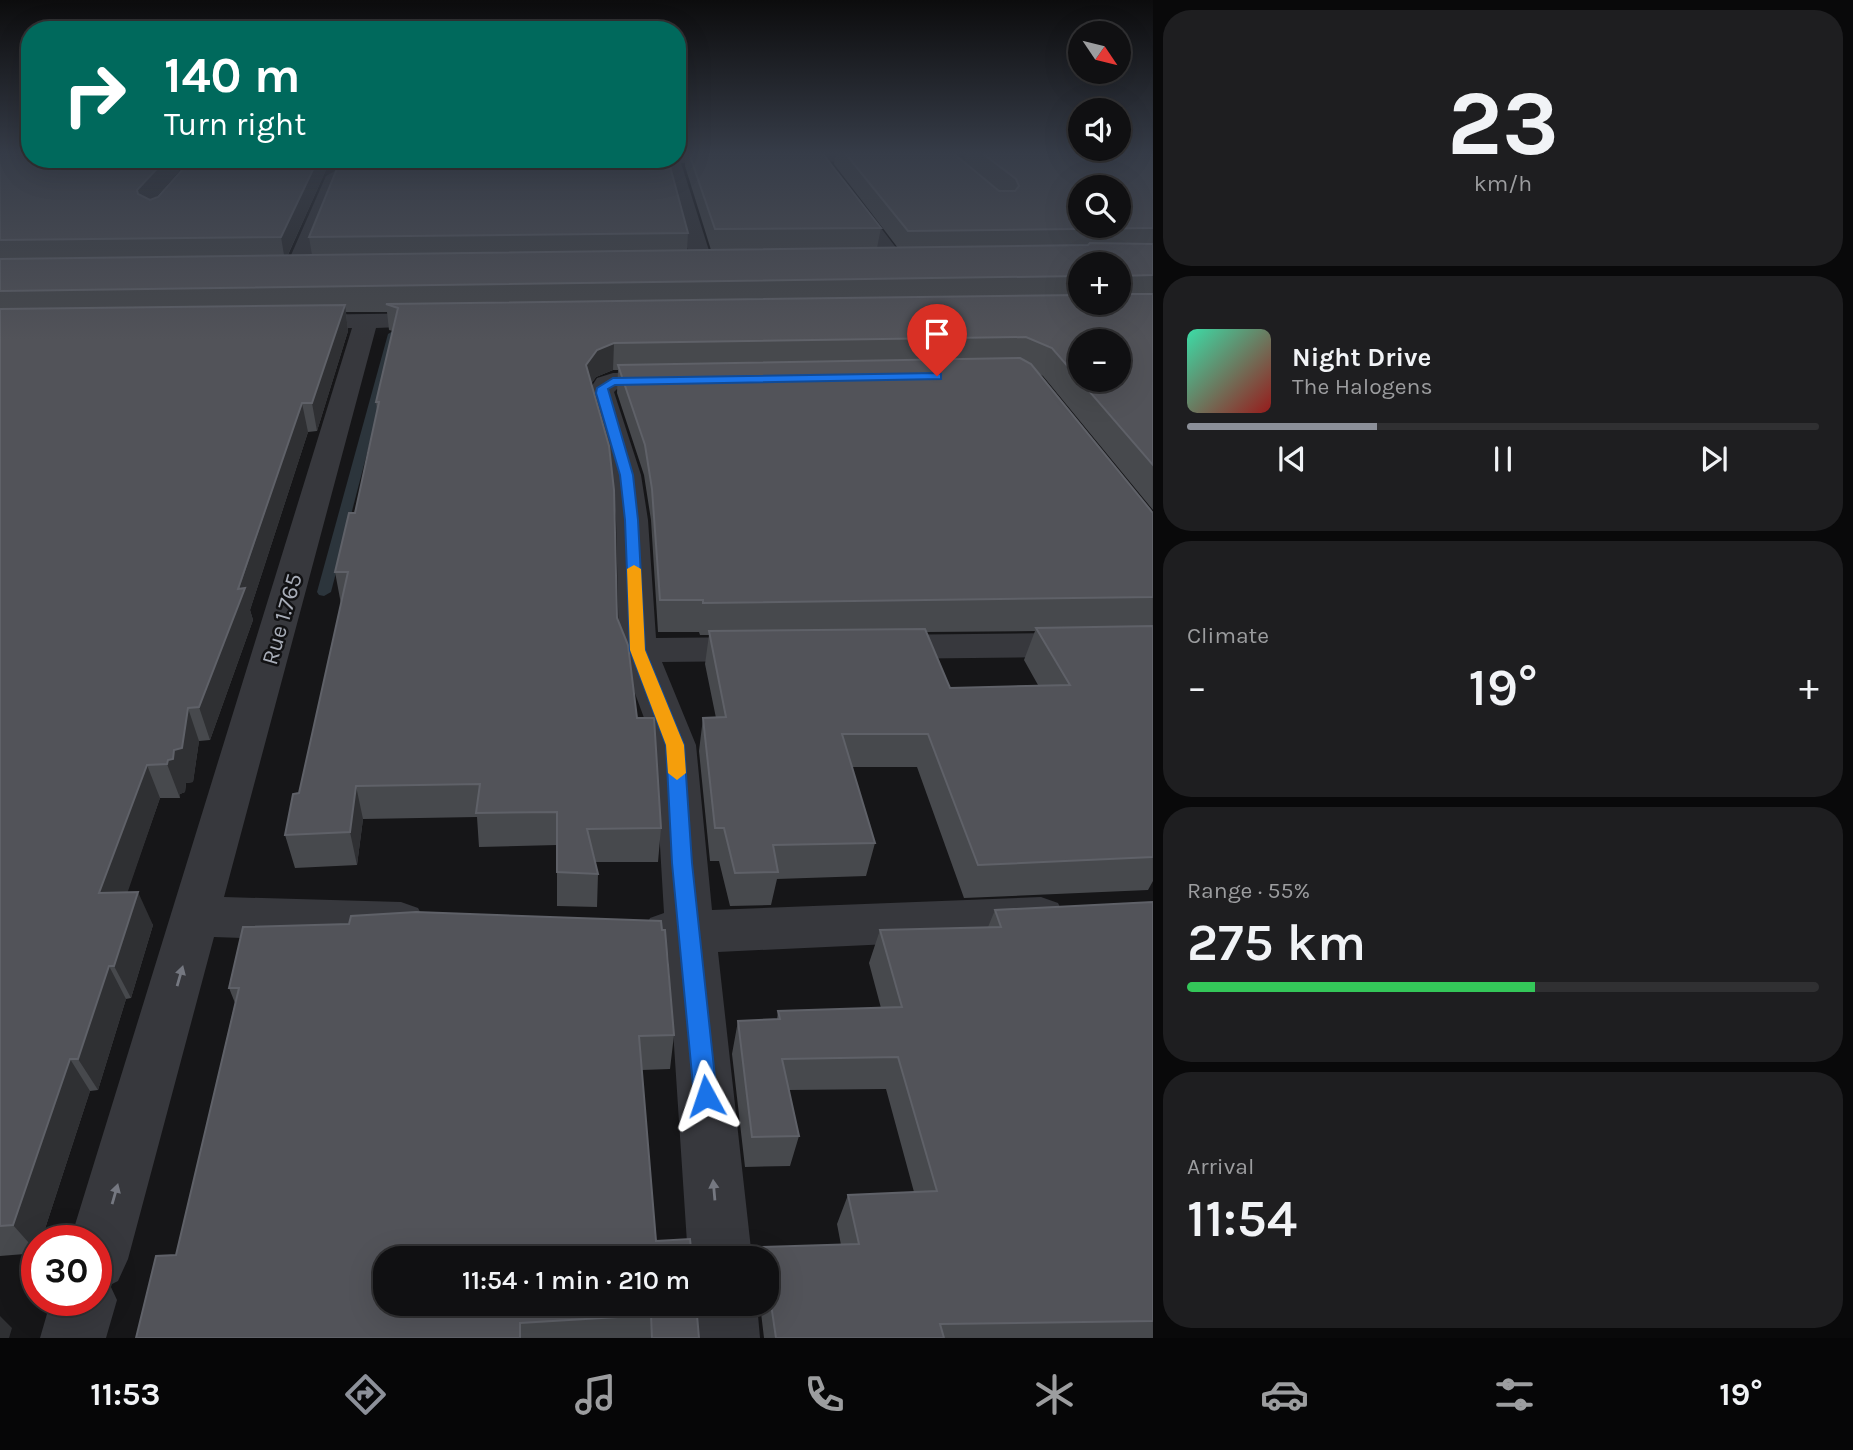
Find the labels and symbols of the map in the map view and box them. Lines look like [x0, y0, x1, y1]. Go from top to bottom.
north arrow [1068, 21, 1130, 84]
pin [907, 304, 967, 376]
street label: Rue 1.765 [256, 570, 308, 668]
one-way arrow [175, 965, 185, 986]
position arrow [669, 1059, 743, 1133]
one-way arrow [708, 1179, 719, 1201]
one-way arrow [111, 1183, 121, 1204]
speed limit sign: 30 [21, 1225, 112, 1316]

